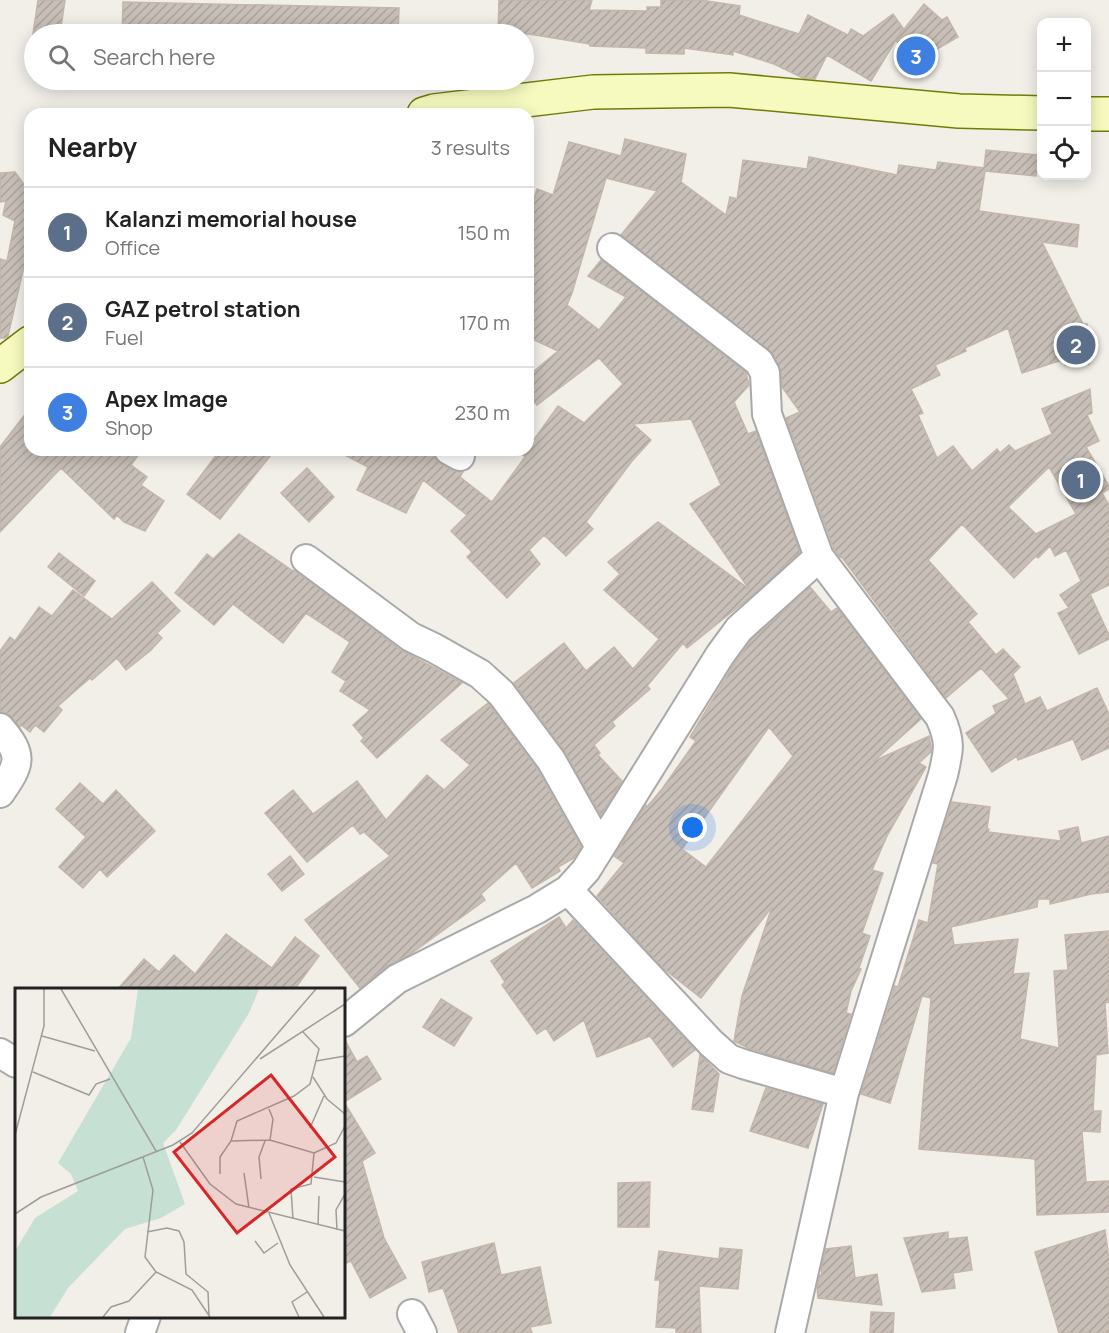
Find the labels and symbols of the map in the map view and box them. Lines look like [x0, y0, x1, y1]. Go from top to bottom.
pin: 3 [896, 34, 936, 78]
pin: 2 [1056, 322, 1096, 368]
pin: 1 [1062, 458, 1100, 502]
your location [678, 813, 707, 842]
inset map [15, 988, 345, 1318]

